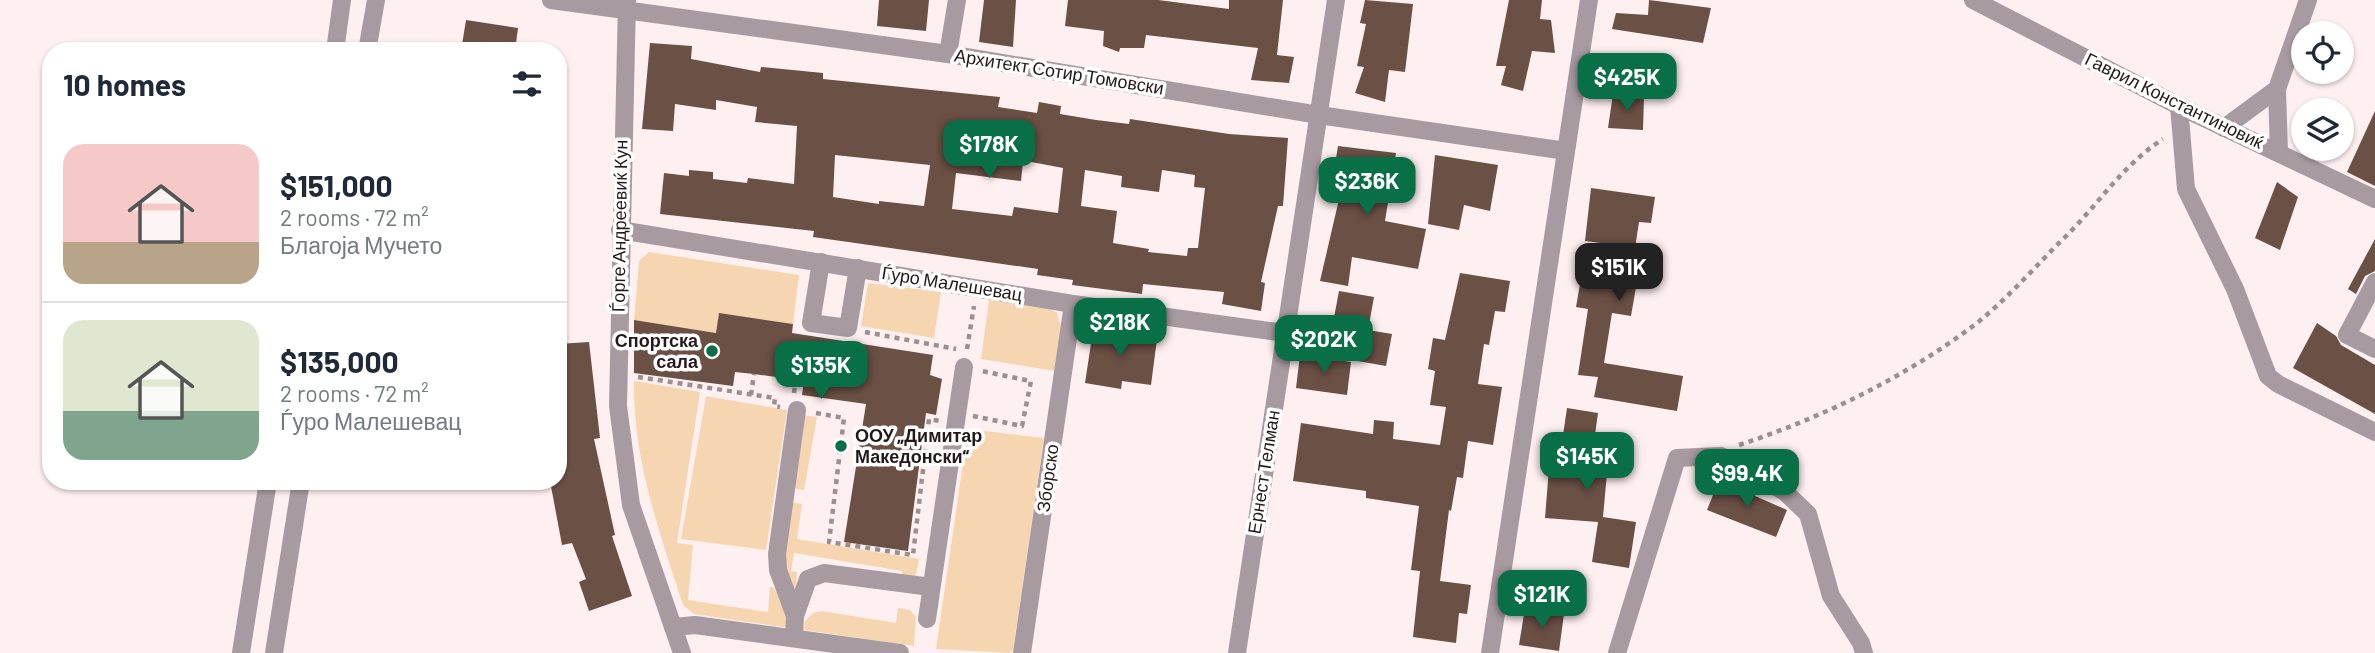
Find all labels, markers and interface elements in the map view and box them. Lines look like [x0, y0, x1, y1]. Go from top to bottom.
map controls [2291, 21, 2354, 161]
button: locate [2291, 21, 2354, 84]
street label: Архитект Сотир Томовски [953, 44, 1165, 98]
street label: Гаврил Константиновиќ [2082, 47, 2267, 153]
pin: $425K [1578, 54, 1676, 113]
text: $425K [1594, 62, 1660, 90]
icon: filters [508, 65, 546, 103]
text: 10 homes [63, 66, 186, 102]
button: layers [2291, 98, 2354, 161]
pin: $178K [940, 120, 1038, 180]
text: $178K [959, 129, 1019, 157]
street label: Ѓорге Андреевиќ Кун [606, 140, 632, 312]
pin: $236K [1318, 158, 1416, 217]
text: $236K [1335, 166, 1399, 194]
text: $151,000 [280, 167, 393, 203]
icon: home [119, 172, 203, 256]
text: 2 rooms · 72 m² [280, 203, 429, 231]
text: Благоја Мучето [280, 231, 442, 259]
pin: $151K [1570, 244, 1668, 303]
text: $151K [1591, 252, 1647, 280]
street label: Ѓуро Малешевац [880, 261, 1024, 305]
pin: $218K [1071, 298, 1169, 358]
text: $218K [1090, 307, 1150, 335]
pin: $202K [1275, 316, 1373, 375]
text: $202K [1291, 324, 1357, 352]
place label: Спортска сала [615, 329, 699, 372]
pin: $135K [772, 342, 870, 401]
text: $135,000 [280, 343, 399, 379]
marker: Спортска сала [704, 343, 720, 359]
icon: home [119, 348, 203, 432]
text: $135K [791, 350, 851, 378]
text: 2 rooms · 72 m² [280, 379, 429, 407]
text: Ѓуро Малешевац [280, 407, 461, 435]
street label: Ернест Телман [1242, 408, 1284, 535]
place label: ООУ „Димитар Македонски“ [855, 424, 982, 467]
pin: $145K [1538, 433, 1636, 492]
marker: ООУ „Димитар Македонски“ [833, 438, 849, 454]
text: $145K [1556, 441, 1618, 469]
street label: Зборско [1031, 443, 1063, 513]
pin: $99.4K [1690, 449, 1804, 509]
text: $99.4K [1711, 458, 1783, 486]
pin: $121K [1493, 570, 1591, 630]
text: $121K [1514, 579, 1570, 607]

